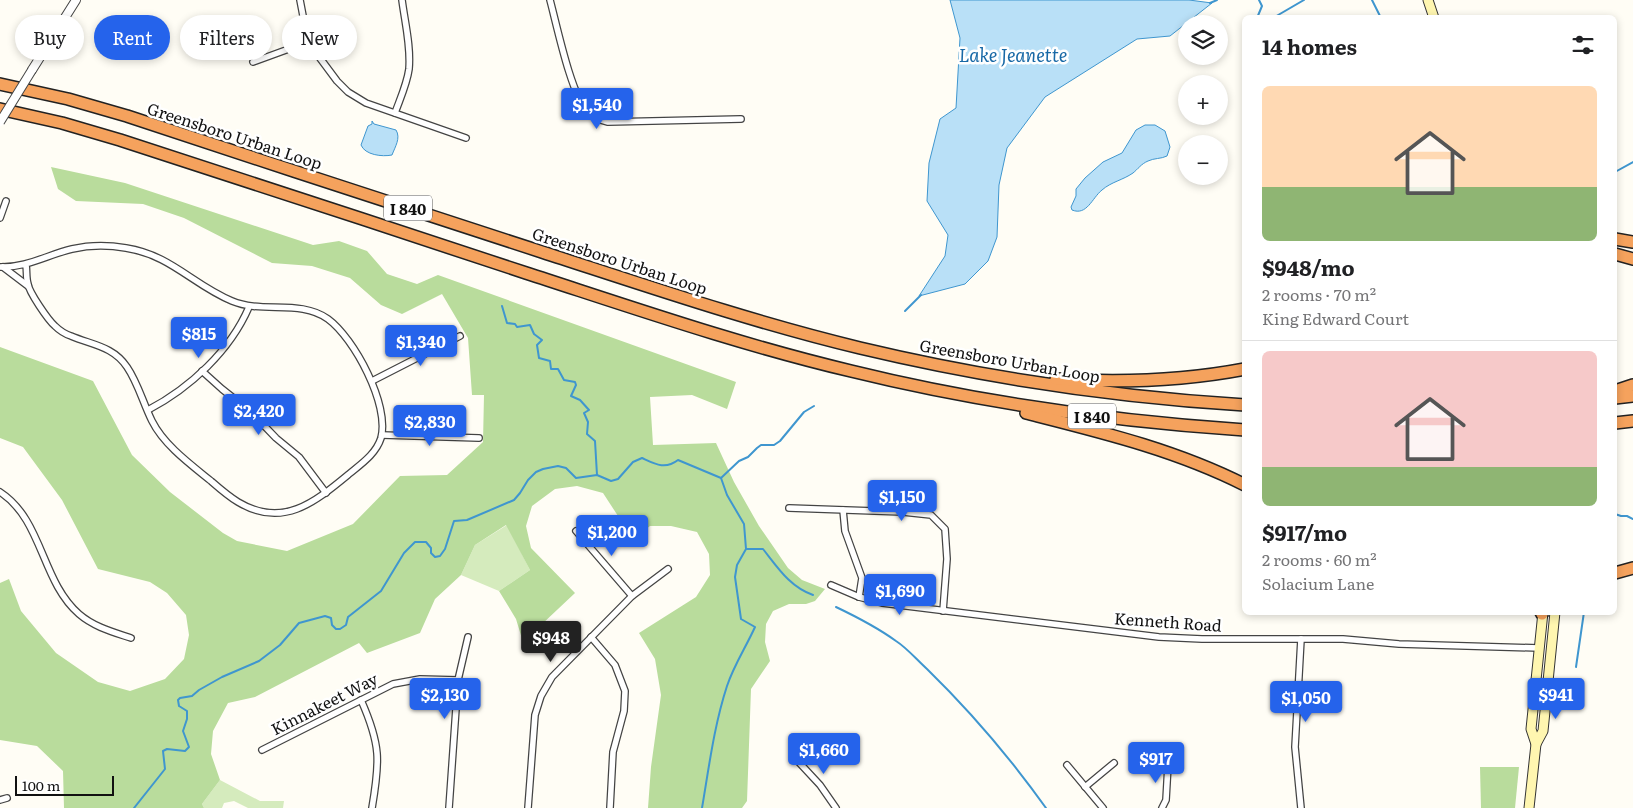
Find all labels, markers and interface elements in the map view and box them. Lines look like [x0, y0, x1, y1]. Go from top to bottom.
chip: Buy [15, 15, 84, 60]
chip: Rent [94, 15, 170, 60]
chip: Filters [180, 15, 272, 60]
chip: New [282, 15, 357, 60]
map controls [1178, 15, 1228, 185]
button: layers [1178, 15, 1228, 65]
text: 14 homes [1262, 30, 1357, 61]
icon: filters [1569, 31, 1597, 59]
water label: Lake Jeanette [959, 41, 1067, 68]
button: + [1178, 75, 1228, 125]
pin: $1,540 [556, 88, 638, 130]
text: $1,540 [572, 92, 622, 116]
street label: Greensboro Urban Loop [144, 95, 326, 175]
icon: home [1385, 118, 1475, 208]
button: − [1178, 135, 1228, 185]
road number: I 840 [384, 196, 432, 220]
street label: Greensboro Urban Loop [529, 220, 711, 300]
text: $948/mo [1262, 251, 1355, 282]
text: 2 rooms · 70 m² [1262, 282, 1376, 306]
text: King Edward Court [1262, 306, 1409, 330]
pin: $815 [169, 316, 229, 359]
text: $815 [182, 321, 216, 345]
pin: $1,340 [380, 324, 462, 367]
text: $1,340 [396, 329, 446, 353]
street label: Greensboro Urban Loop [918, 332, 1102, 388]
icon: home [1385, 384, 1475, 474]
pin: $2,420 [218, 394, 300, 436]
text: $2,420 [234, 398, 284, 422]
pin: $2,830 [389, 404, 471, 447]
road number: I 840 [1068, 404, 1116, 428]
text: $2,830 [404, 409, 456, 433]
pin: $1,150 [861, 480, 943, 522]
text: $1,150 [879, 484, 925, 508]
pin: $1,200 [571, 514, 653, 557]
text: $917/mo [1262, 516, 1347, 547]
text: $1,200 [587, 519, 637, 543]
text: 2 rooms · 60 m² [1262, 547, 1377, 571]
text: Solacium Lane [1262, 571, 1374, 595]
pin: $1,690 [859, 574, 941, 616]
text: $1,690 [875, 578, 925, 602]
street label: Kenneth Road [1113, 605, 1223, 637]
pin: $948 [521, 620, 581, 663]
text: $948 [532, 625, 570, 649]
street label: Kinnakeet Way [266, 665, 382, 740]
pin: $2,130 [404, 678, 486, 720]
pin: $941 [1526, 678, 1586, 720]
pin: $1,050 [1265, 680, 1347, 723]
text: $2,130 [421, 682, 469, 706]
text: $941 [1539, 682, 1573, 706]
text: $1,050 [1281, 685, 1331, 709]
pin: $1,660 [783, 732, 865, 775]
text: $1,660 [799, 737, 849, 761]
pin: $917 [1126, 742, 1186, 784]
text: $917 [1139, 746, 1173, 770]
scale bar [15, 773, 114, 796]
text: 100 m [22, 775, 60, 795]

